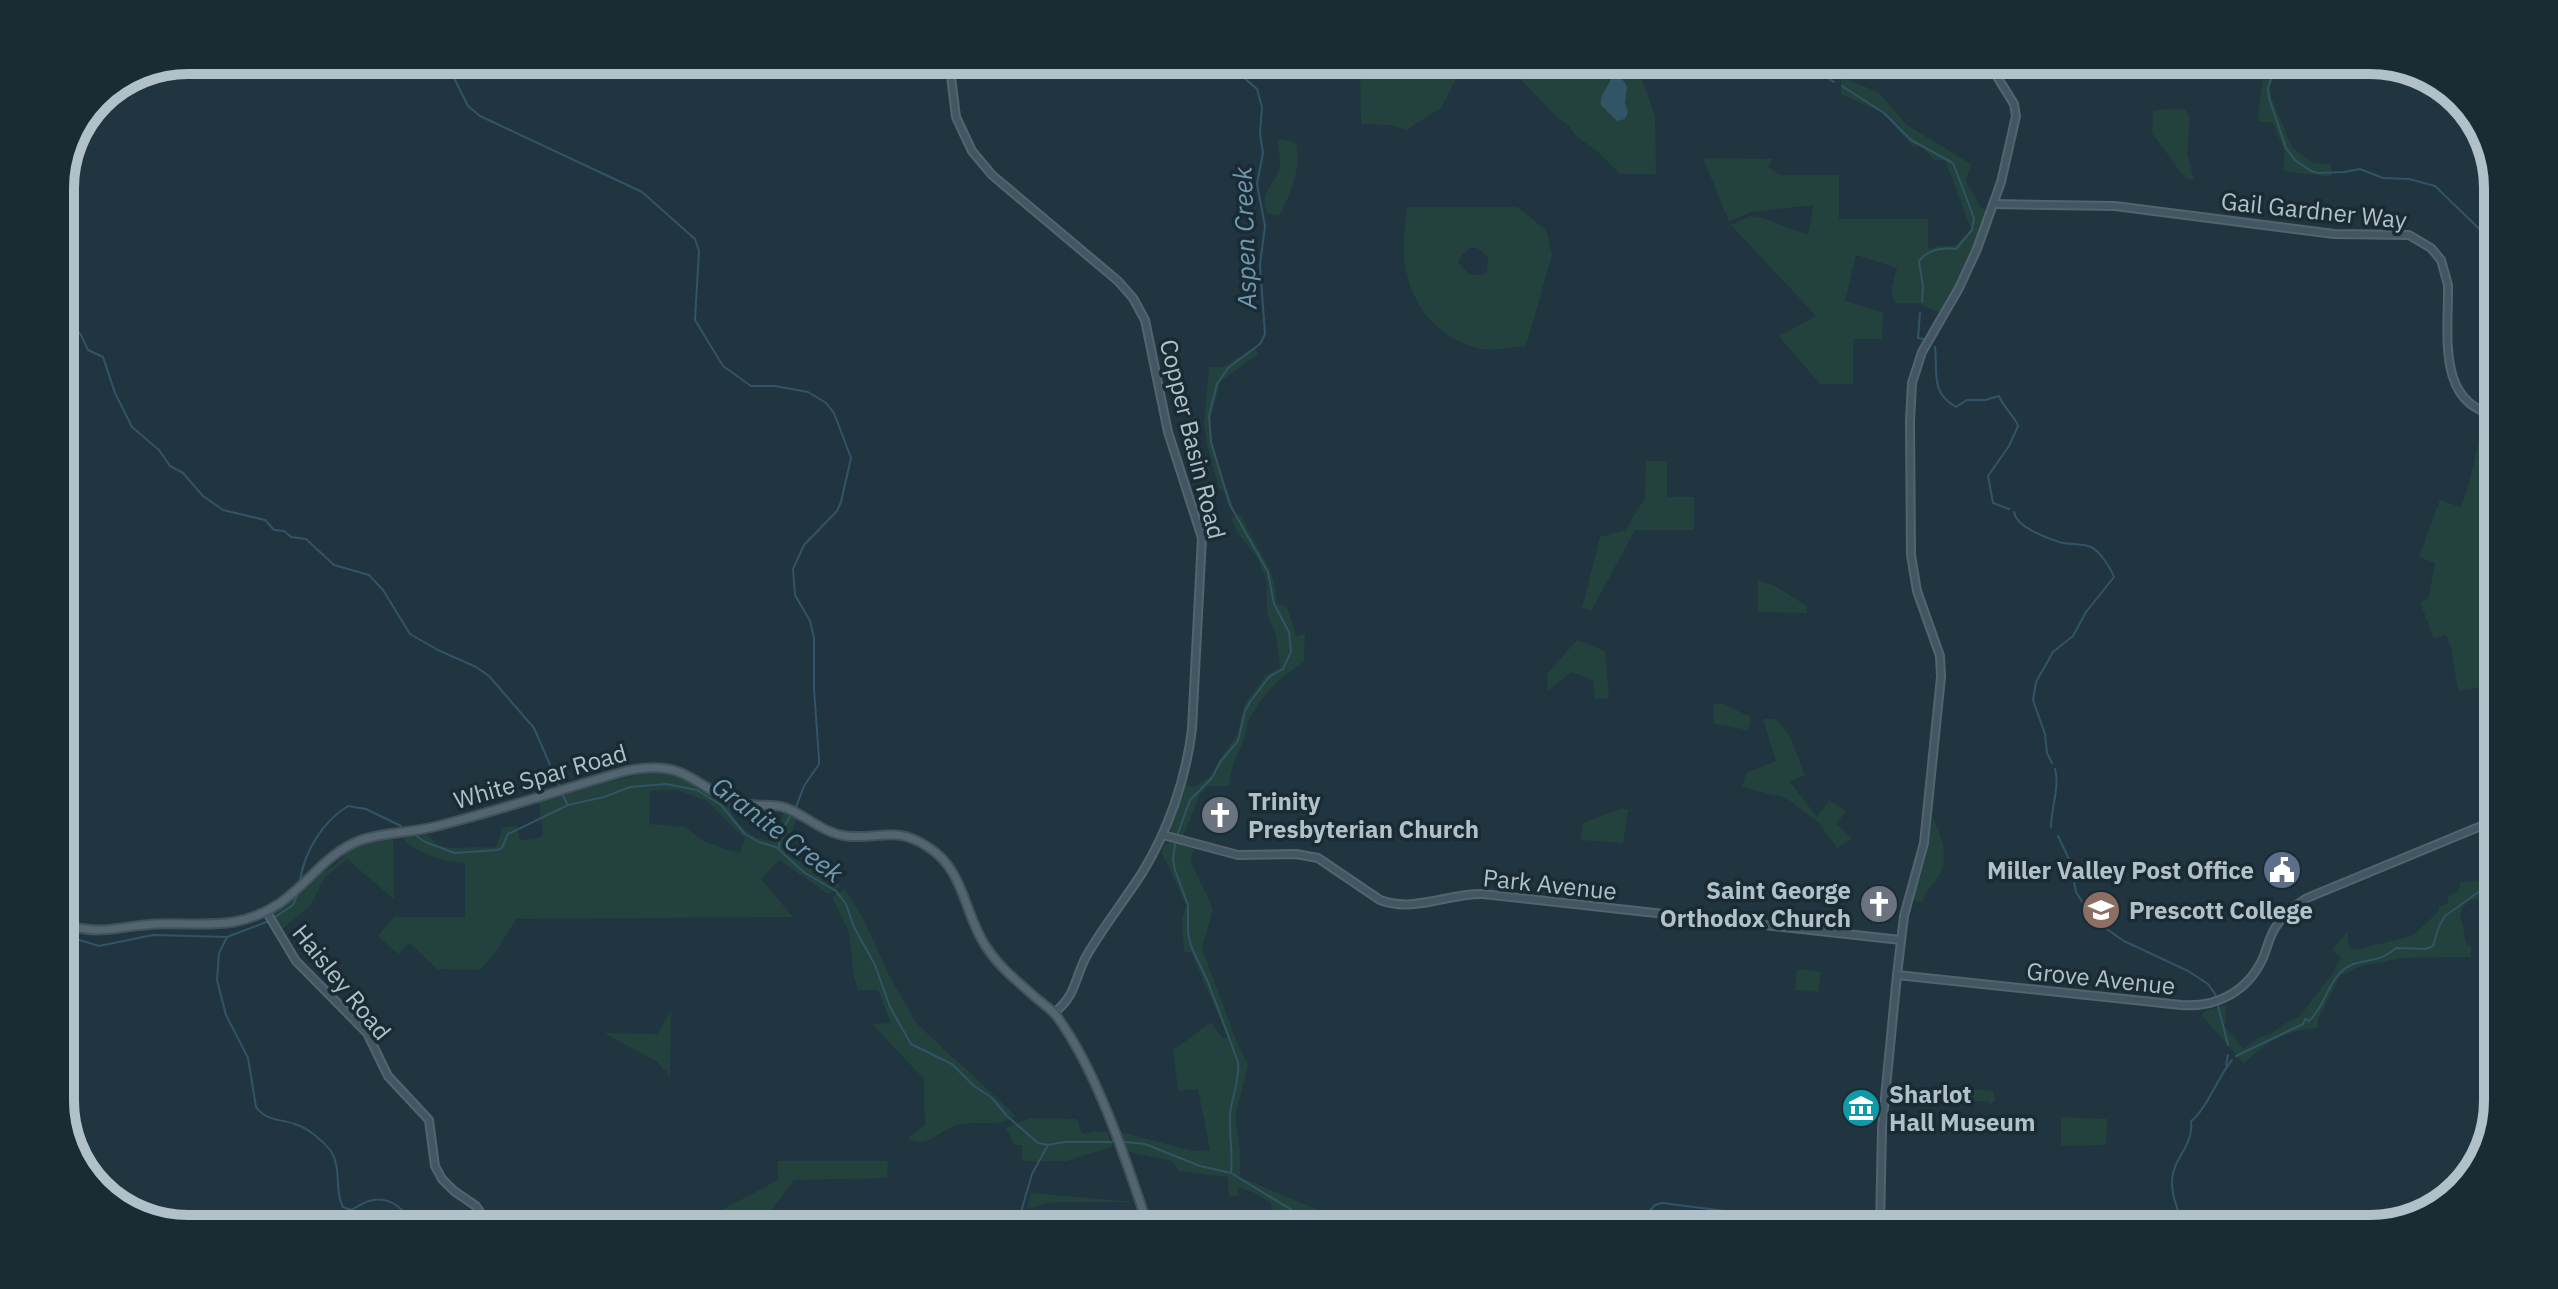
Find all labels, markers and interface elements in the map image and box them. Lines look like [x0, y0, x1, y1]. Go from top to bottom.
water label: Aspen Creek [1225, 166, 1264, 311]
street label: Gail Gardner Way [2219, 184, 2409, 236]
street label: Copper Basin Road [1153, 336, 1233, 542]
street label: White Spar Road [450, 736, 630, 816]
water label: Granite Creek [706, 769, 851, 890]
place label: Trinity Presbyterian Church [1248, 785, 1479, 845]
church icon: Trinity Presbyterian Church [1199, 794, 1241, 836]
public building icon: Miller Valley Post Office [2261, 849, 2303, 891]
place label: Miller Valley Post Office [1987, 854, 2254, 886]
street label: Park Avenue [1482, 861, 1618, 907]
place label: Saint George Orthodox Church [1660, 874, 1851, 934]
church icon: Saint George Orthodox Church [1858, 883, 1900, 925]
school or university icon: Prescott College [2080, 889, 2122, 931]
place label: Prescott College [2129, 894, 2313, 926]
street label: Haisley Road [286, 918, 398, 1046]
street label: Grove Avenue [2025, 954, 2177, 1002]
place label: Sharlot Hall Museum [1889, 1078, 2035, 1138]
museum icon: Sharlot Hall Museum [1840, 1087, 1882, 1129]

